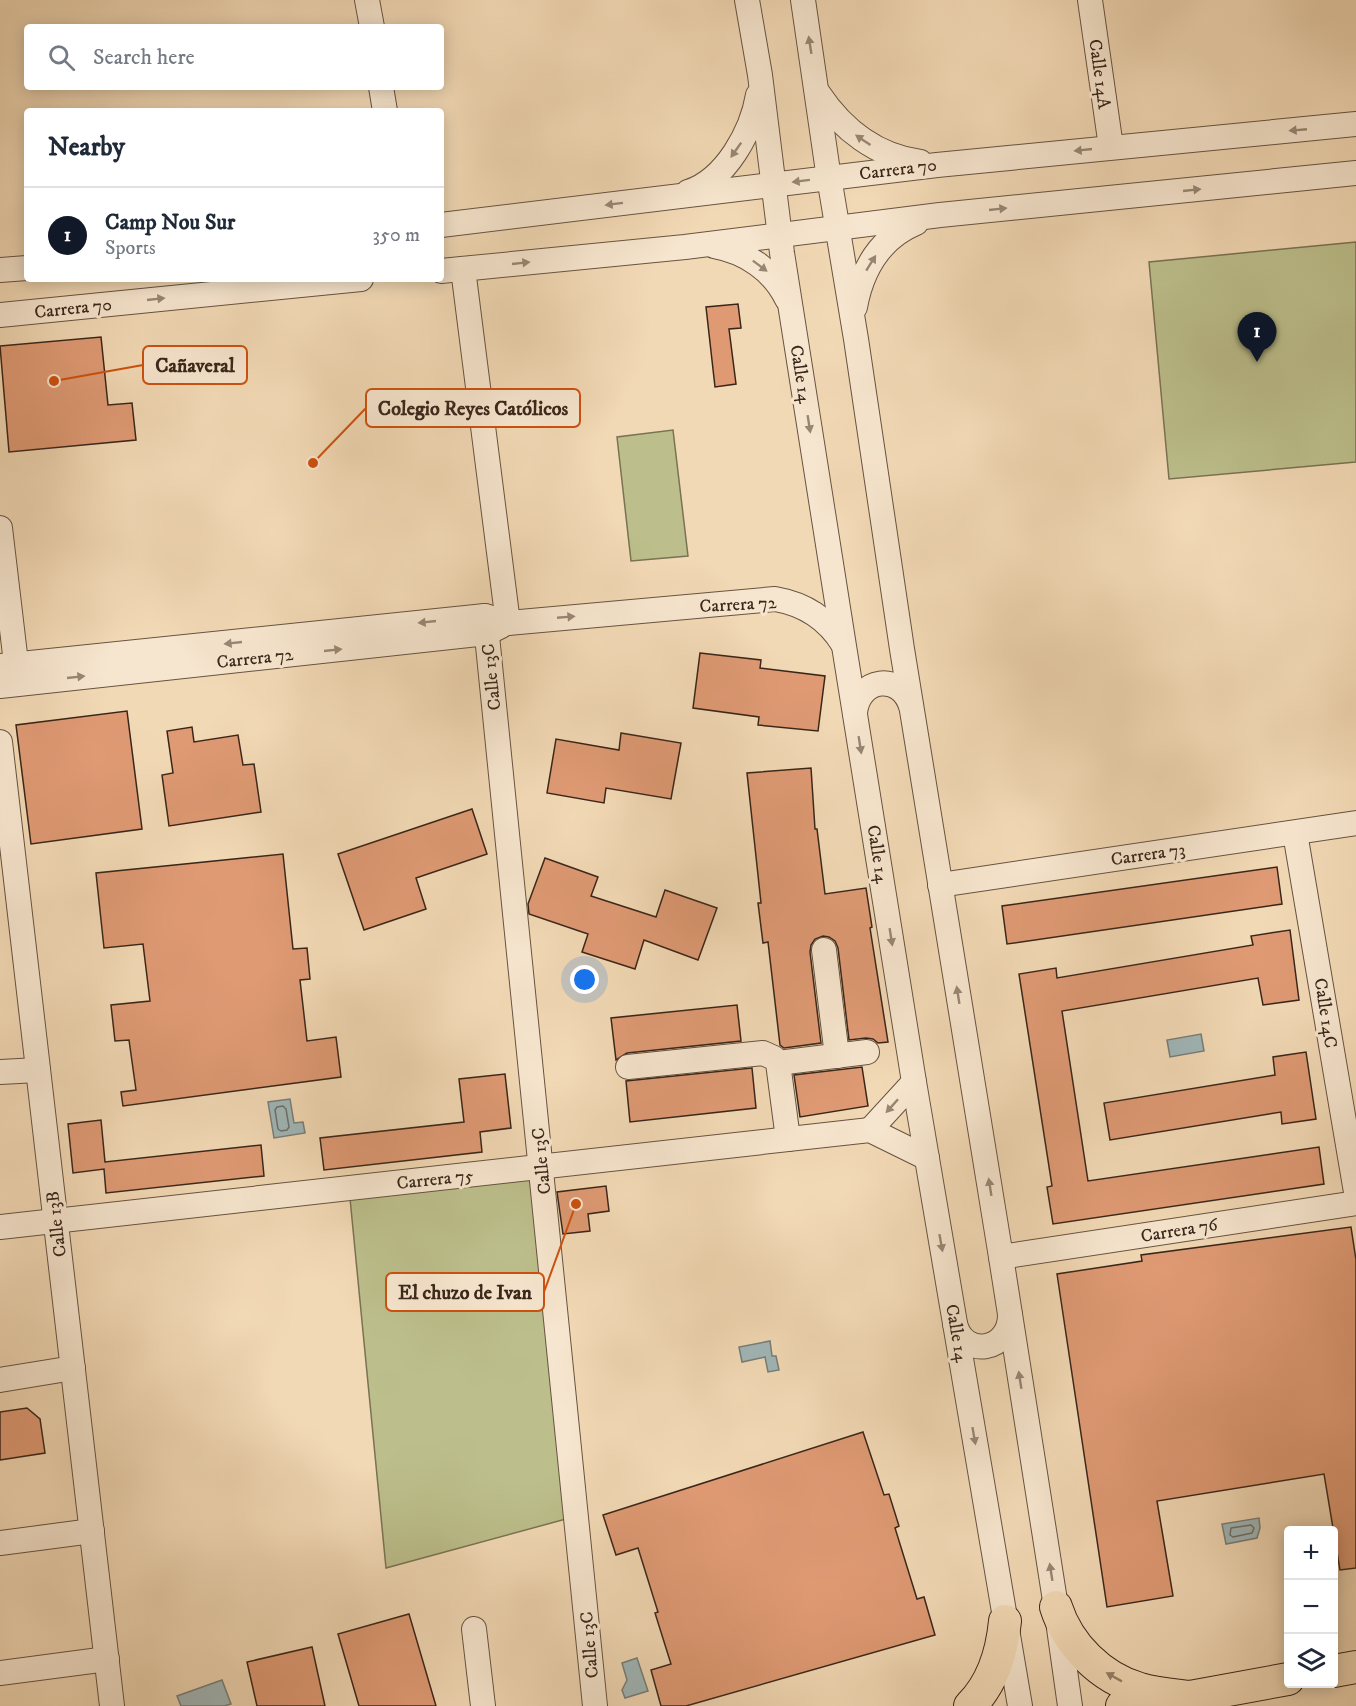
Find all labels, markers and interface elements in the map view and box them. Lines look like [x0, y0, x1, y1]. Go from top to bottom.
search box [24, 24, 444, 90]
one-way arrow [805, 36, 814, 55]
street label: Calle 14A [1083, 38, 1115, 111]
icon: search [45, 41, 78, 74]
text: Search here [93, 44, 195, 71]
one-way arrow [1288, 125, 1307, 135]
text: Nearby [48, 131, 125, 164]
one-way arrow [855, 135, 871, 146]
one-way arrow [730, 141, 742, 157]
one-way arrow [1073, 145, 1092, 155]
street label: Carrera 70 [858, 154, 938, 186]
one-way arrow [792, 176, 811, 186]
one-way arrow [1183, 185, 1202, 195]
one-way arrow [604, 199, 623, 209]
one-way arrow [989, 204, 1008, 214]
text: Camp Nou Sur [105, 209, 235, 236]
text: 1 [64, 223, 71, 248]
text: 350 m [373, 223, 420, 248]
text: Sports [105, 236, 156, 261]
one-way arrow [865, 255, 876, 271]
one-way arrow [512, 258, 531, 268]
one-way arrow [751, 260, 767, 272]
street label: Carrera 70 [33, 294, 113, 324]
one-way arrow [147, 294, 166, 304]
pin: 1 [1238, 312, 1276, 362]
street label: Calle 14 [785, 343, 816, 405]
callout: Cañaveral [143, 346, 247, 384]
text: Cañaveral [155, 354, 236, 379]
callout: Colegio Reyes Católicos [366, 389, 580, 427]
text: Colegio Reyes Católicos [378, 397, 568, 422]
one-way arrow [805, 415, 814, 434]
street label: Carrera 72 [699, 592, 777, 618]
one-way arrow [557, 612, 576, 622]
one-way arrow [417, 617, 436, 627]
one-way arrow [224, 638, 243, 648]
street label: Calle 13C [478, 642, 506, 711]
street label: Carrera 72 [216, 644, 295, 674]
one-way arrow [323, 645, 342, 655]
one-way arrow [67, 673, 86, 682]
one-way arrow [856, 736, 865, 755]
street label: Calle 14 [862, 823, 893, 885]
street label: Carrera 73 [1110, 839, 1187, 871]
one-way arrow [887, 928, 896, 947]
your location [570, 965, 599, 994]
street label: Calle 14C [1309, 977, 1341, 1050]
one-way arrow [953, 985, 962, 1004]
one-way arrow [886, 1098, 899, 1113]
street label: Calle 13C [528, 1126, 556, 1195]
street label: Carrera 75 [396, 1165, 475, 1195]
one-way arrow [985, 1178, 994, 1197]
street label: Calle 13B [42, 1190, 72, 1258]
street label: Carrera 76 [1139, 1214, 1220, 1248]
one-way arrow [937, 1234, 946, 1253]
callout: El chuzo de Ivan [386, 1273, 544, 1311]
text: El chuzo de Ivan [398, 1281, 533, 1306]
street label: Calle 14 [940, 1302, 972, 1365]
one-way arrow [1016, 1370, 1025, 1389]
one-way arrow [970, 1426, 979, 1445]
map controls [1284, 1526, 1338, 1688]
button: + [1284, 1526, 1338, 1580]
one-way arrow [1046, 1563, 1055, 1582]
button: − [1284, 1580, 1338, 1634]
street label: Calle 13C [576, 1611, 604, 1679]
button: layers [1284, 1634, 1338, 1688]
one-way arrow [1105, 1672, 1122, 1682]

